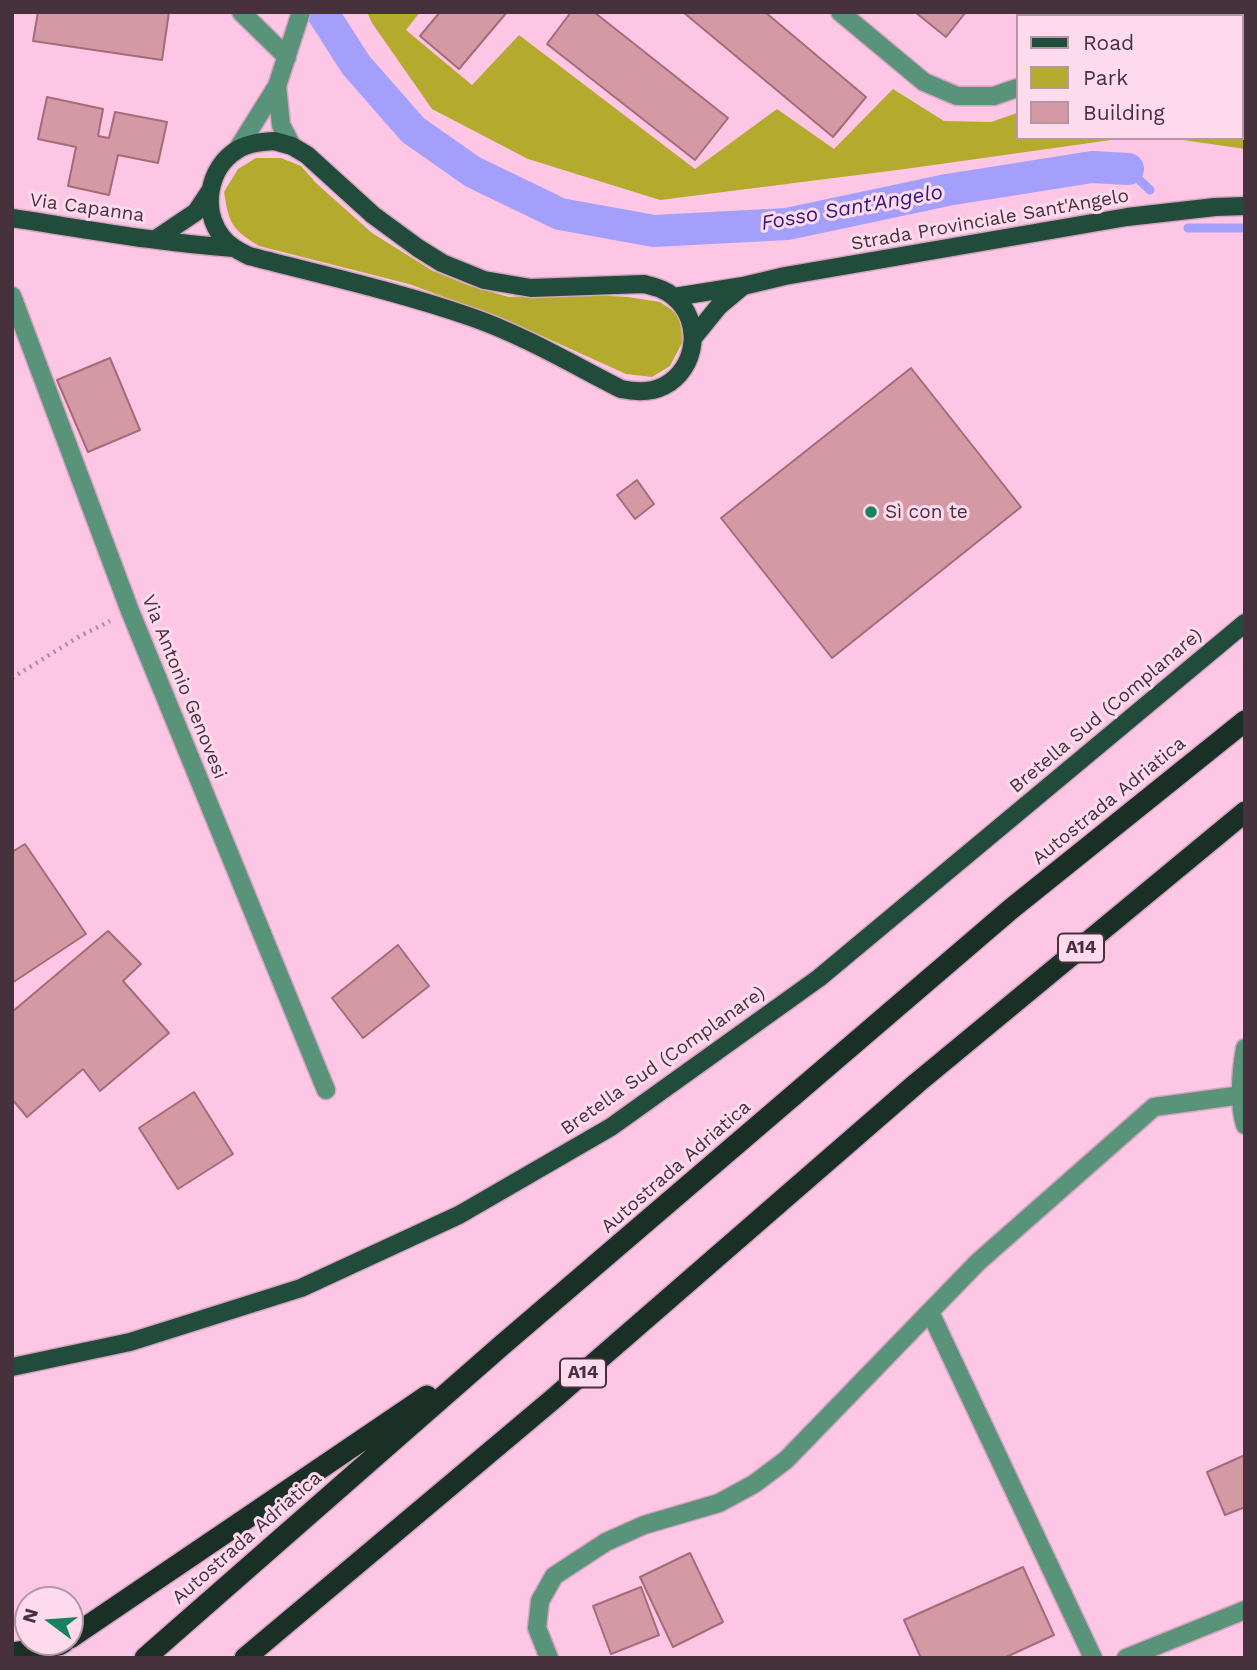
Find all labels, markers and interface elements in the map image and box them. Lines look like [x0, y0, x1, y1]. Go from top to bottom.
legend [1016, 14, 1243, 140]
text: Road [1083, 30, 1134, 55]
text: Park [1083, 65, 1128, 90]
text: Building [1083, 100, 1165, 125]
water label: Fosso Sant'Angelo [759, 180, 945, 236]
street label: Strada Provinciale Sant'Angelo [849, 184, 1131, 256]
street label: Via Capanna [28, 189, 146, 227]
place label: Sì con te [885, 501, 968, 523]
marker: Sì con te [863, 504, 879, 520]
street label: Via Antonio Genovesi [137, 592, 231, 782]
street label: Bretella Sud (Complanare) [1005, 624, 1207, 798]
street label: Autostrada Adriatica [1028, 732, 1190, 870]
road number: A14 [1058, 933, 1104, 962]
street label: Bretella Sud (Complanare) [556, 982, 770, 1140]
street label: Autostrada Adriatica [597, 1096, 755, 1238]
road number: A14 [560, 1358, 606, 1388]
street label: Autostrada Adriatica [168, 1467, 326, 1609]
north arrow [14, 1586, 84, 1656]
text: N [17, 1606, 43, 1626]

